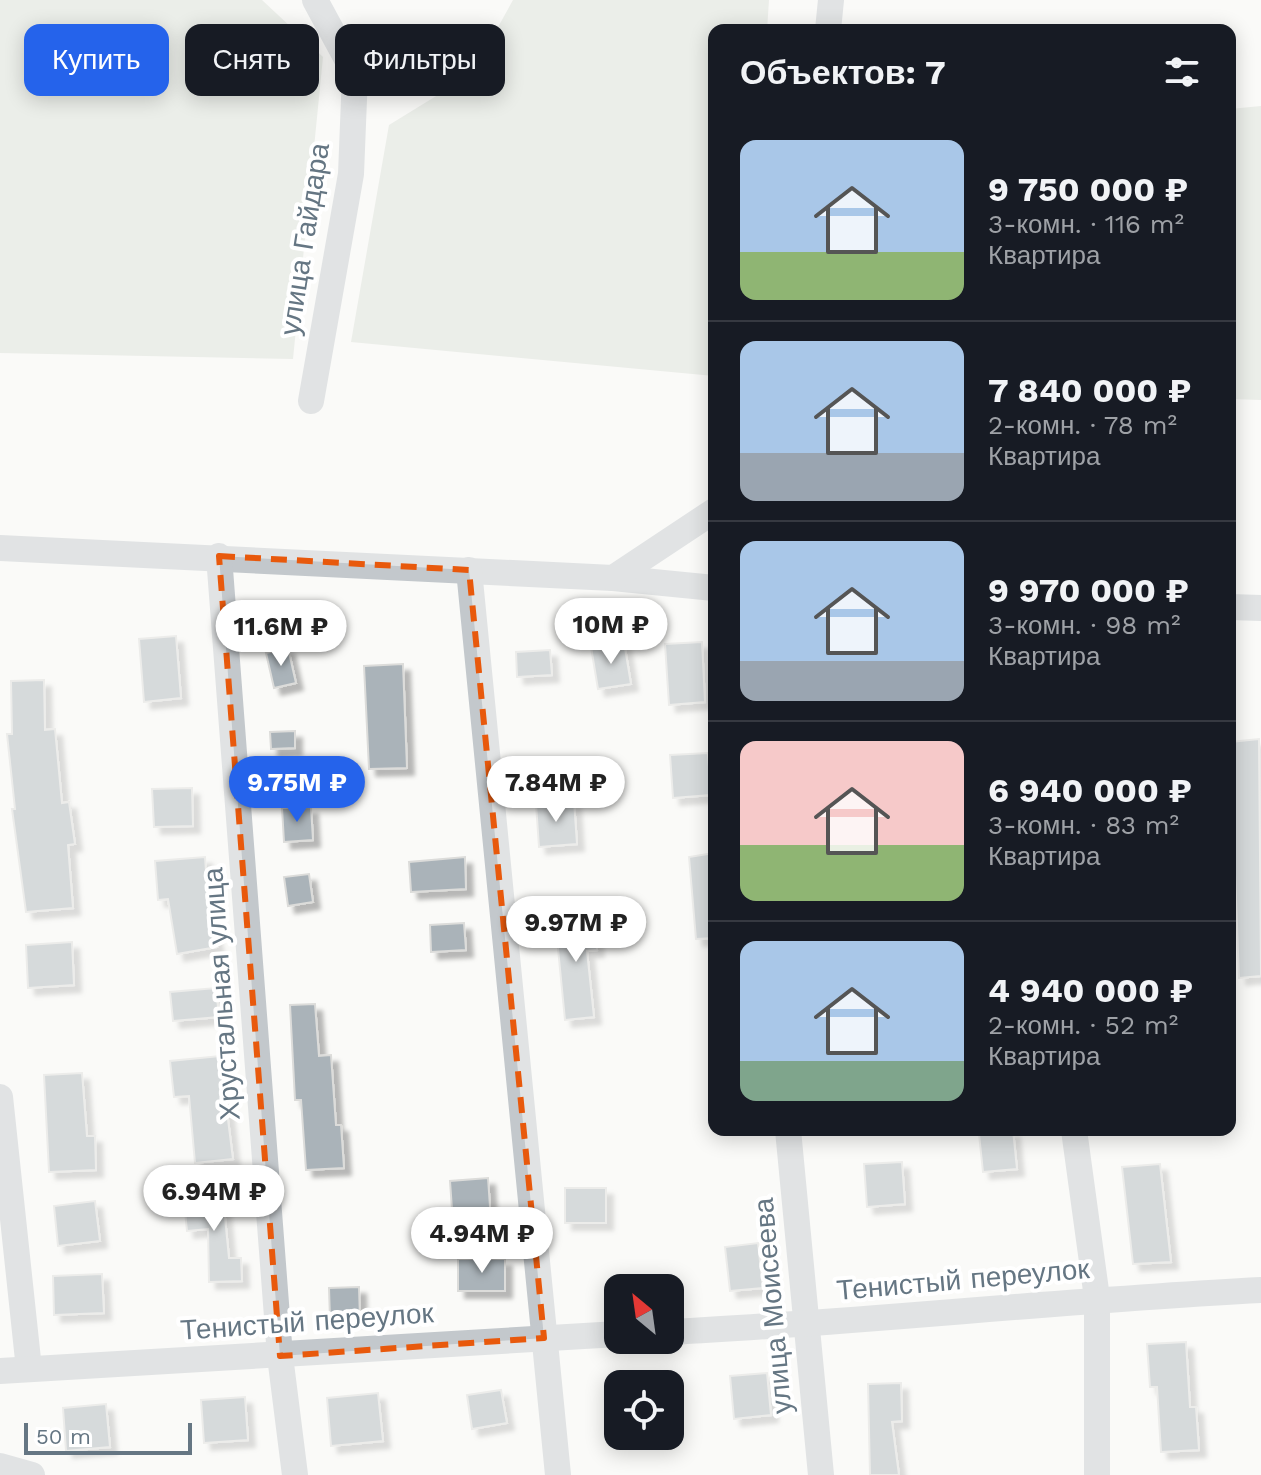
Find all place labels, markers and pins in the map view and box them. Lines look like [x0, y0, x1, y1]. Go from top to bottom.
pin: 10M ₽ [555, 598, 667, 666]
pin: 11.6M ₽ [207, 600, 355, 668]
pin: 9.75M ₽ [223, 756, 371, 824]
pin: 7.84M ₽ [482, 756, 630, 824]
pin: 9.97M ₽ [502, 896, 650, 964]
pin: 6.94M ₽ [140, 1165, 288, 1233]
pin: 4.94M ₽ [408, 1207, 556, 1275]

